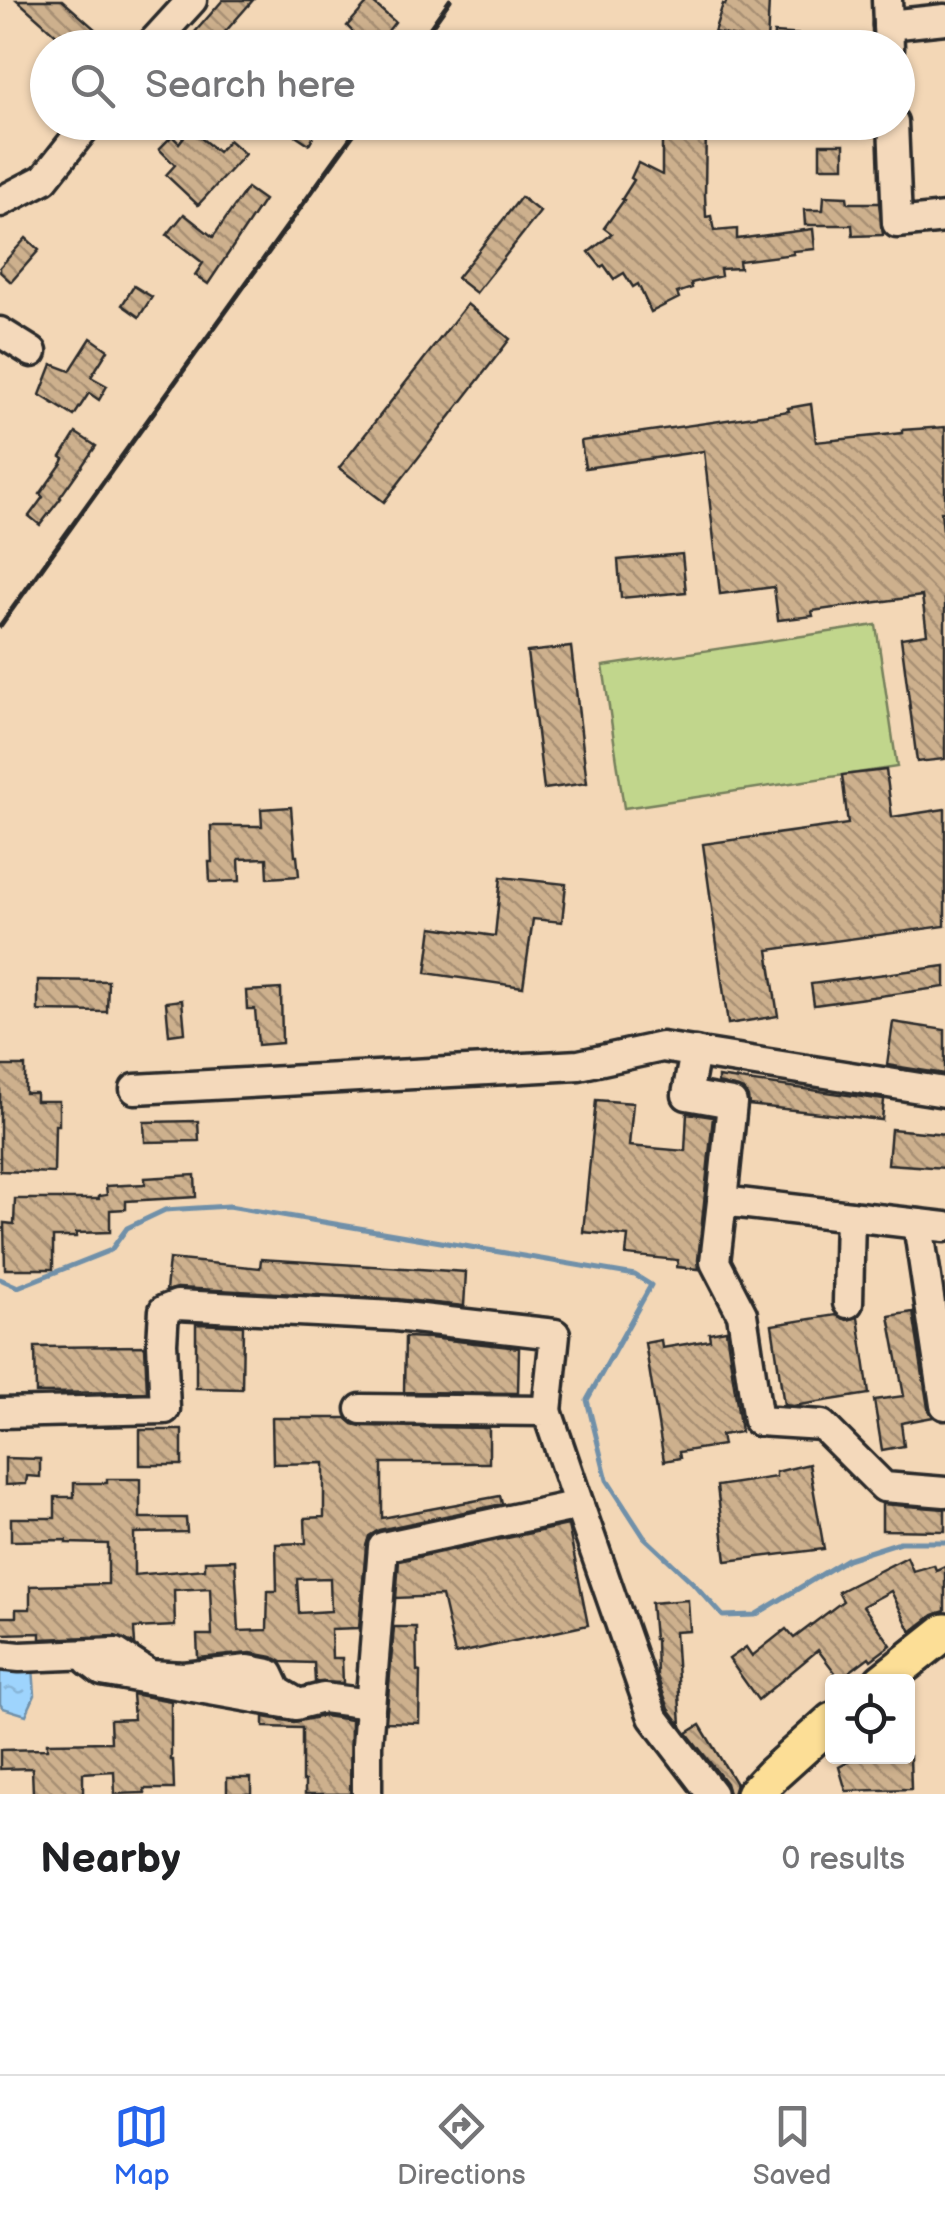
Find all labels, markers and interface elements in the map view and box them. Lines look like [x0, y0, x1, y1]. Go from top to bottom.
search box [30, 30, 915, 140]
icon: search [65, 58, 120, 113]
text: Search here [145, 63, 356, 108]
map controls [825, 1674, 915, 1764]
button: locate [825, 1674, 915, 1764]
text: Nearby [40, 1834, 180, 1885]
text: 0 results [782, 1840, 905, 1879]
tab: Map [114, 2099, 170, 2192]
tab: Directions [397, 2099, 526, 2192]
tab: Saved [753, 2099, 831, 2192]

